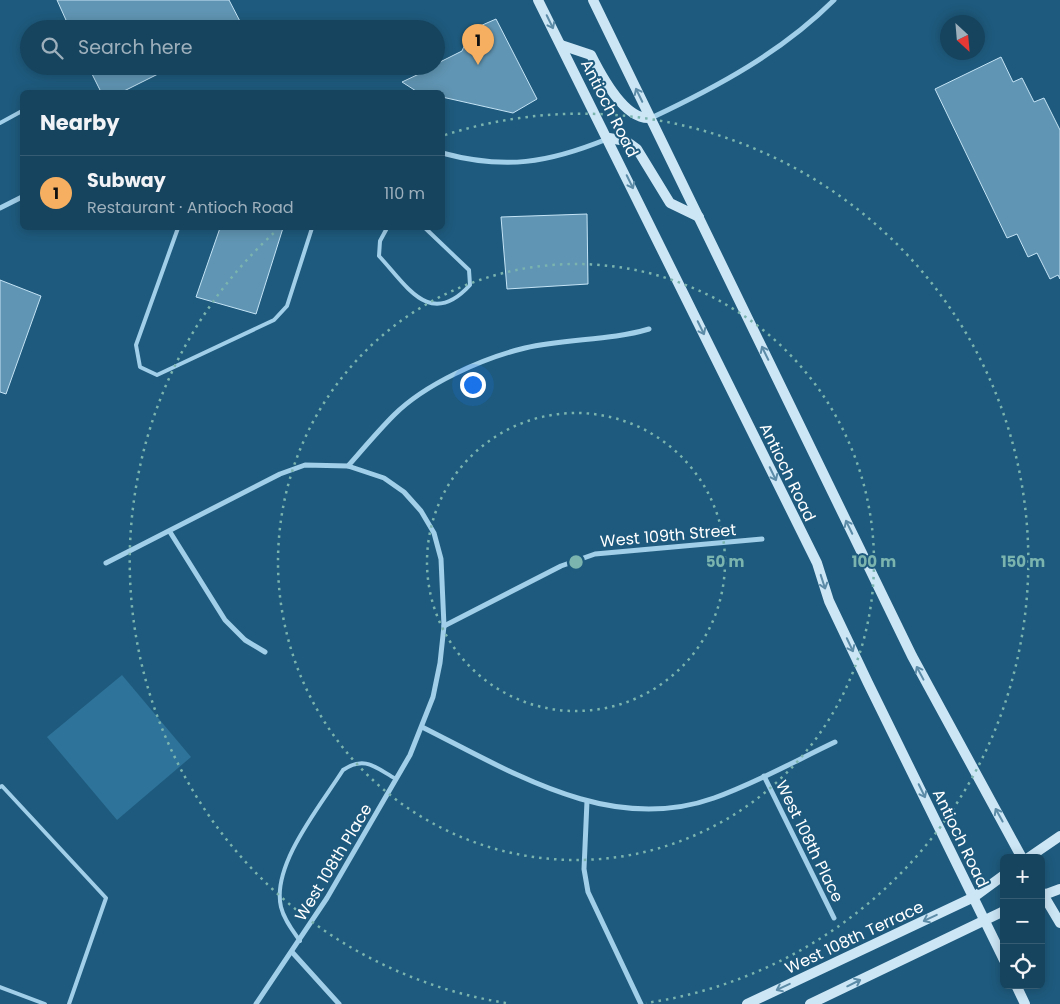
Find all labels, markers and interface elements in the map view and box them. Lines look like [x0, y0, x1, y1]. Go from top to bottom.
one-way arrow [545, 15, 555, 30]
north arrow [940, 15, 985, 60]
search box [20, 20, 445, 75]
pin: 1 [462, 24, 494, 65]
icon: search [38, 34, 66, 62]
text: Search here [78, 34, 192, 61]
street label: Antioch Road [575, 55, 644, 161]
one-way arrow [634, 88, 643, 103]
text: Nearby [40, 108, 120, 137]
text: Subway [87, 167, 166, 194]
one-way arrow [626, 174, 635, 189]
text: 1 [53, 182, 59, 205]
text: 110 m [384, 182, 425, 205]
text: Restaurant · Antioch Road [87, 196, 294, 219]
one-way arrow [697, 320, 707, 335]
one-way arrow [759, 346, 769, 361]
your location [460, 372, 486, 398]
street label: Antioch Road [754, 419, 821, 525]
one-way arrow [769, 466, 778, 481]
street label: West 109th Street [599, 518, 737, 553]
one-way arrow [844, 520, 853, 535]
text: 50 m [706, 551, 744, 572]
text: 100 m [852, 551, 896, 572]
text: 150 m [1001, 551, 1045, 572]
centre of rings [567, 553, 585, 571]
one-way arrow [819, 574, 828, 590]
one-way arrow [846, 637, 855, 652]
one-way arrow [915, 666, 925, 680]
street label: West 108th Place [770, 776, 849, 906]
one-way arrow [918, 783, 927, 798]
street label: Antioch Road [927, 785, 994, 891]
street label: West 108th Place [289, 799, 378, 925]
one-way arrow [993, 808, 1003, 823]
map controls [1000, 854, 1045, 989]
button: + [1000, 854, 1045, 899]
street label: West 108th Terrace [781, 895, 927, 980]
button: − [1000, 899, 1045, 944]
one-way arrow [923, 913, 938, 923]
button: locate [1000, 944, 1045, 989]
one-way arrow [846, 977, 861, 987]
one-way arrow [776, 983, 791, 992]

